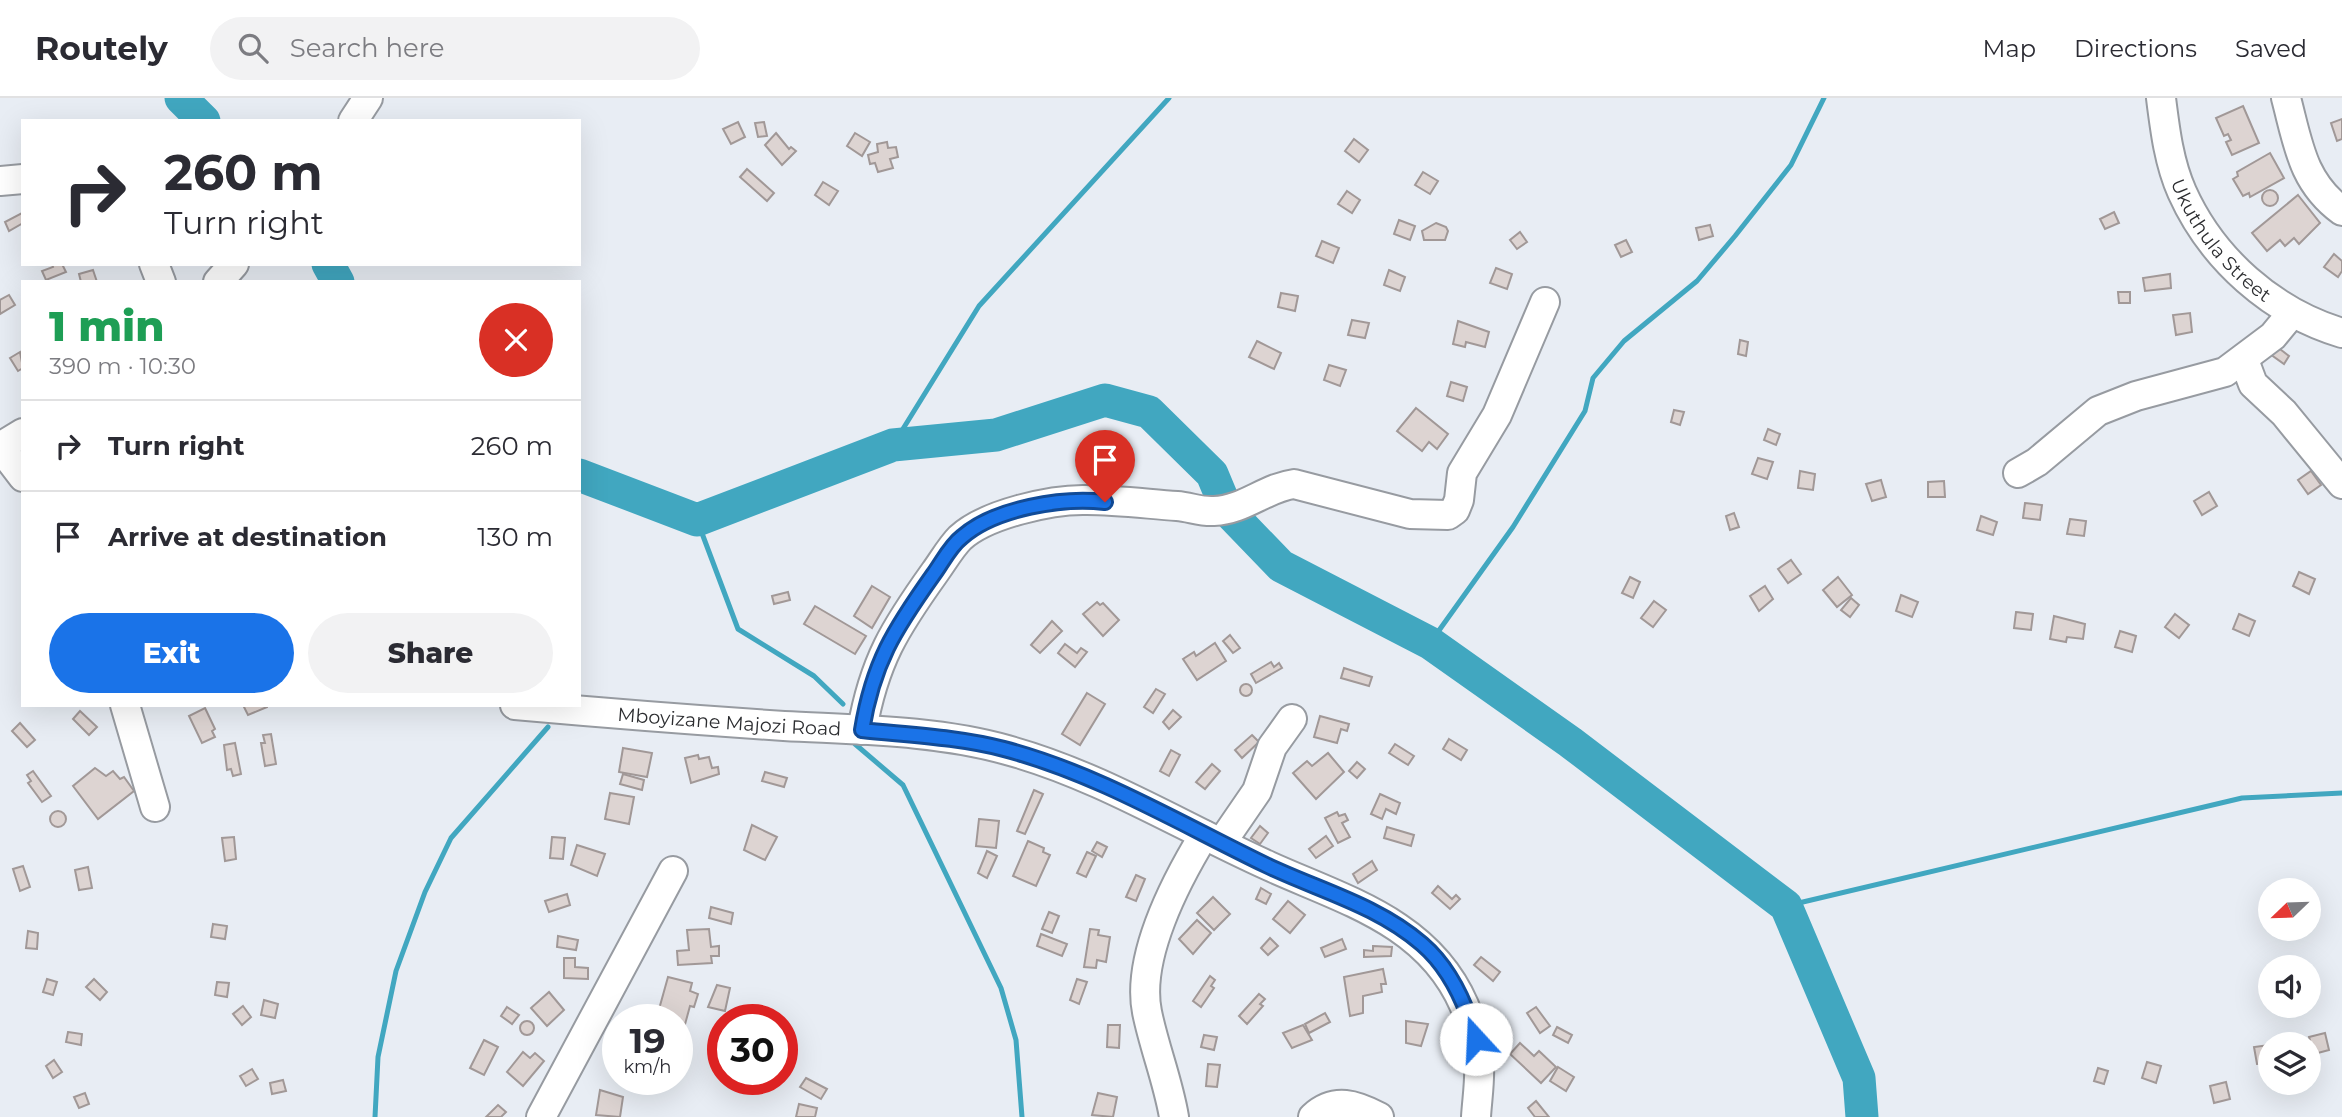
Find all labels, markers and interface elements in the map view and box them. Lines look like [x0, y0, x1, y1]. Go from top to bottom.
search box [210, 17, 700, 80]
text: Routely [35, 28, 168, 68]
icon: search [234, 29, 272, 67]
text: Search here [290, 32, 445, 64]
text: Map [1983, 34, 2036, 63]
text: Directions [2074, 34, 2197, 63]
text: Saved [2235, 34, 2307, 63]
text: 260 m [164, 143, 323, 202]
icon: right [49, 147, 140, 238]
street label: Ukuthula Street [2166, 176, 2276, 307]
text: Turn right [164, 203, 324, 242]
text: 1 min [49, 300, 165, 352]
button: close [479, 303, 553, 377]
text: 390 m · 10:30 [49, 352, 196, 380]
icon: right [49, 427, 87, 465]
text: Turn right [108, 430, 244, 462]
text: 260 m [471, 430, 553, 462]
pin [1075, 430, 1135, 502]
icon: arrive [1086, 441, 1124, 479]
icon: arrive [49, 518, 87, 556]
text: Arrive at destination [108, 521, 387, 553]
text: 130 m [477, 521, 553, 553]
button: Exit [49, 613, 294, 693]
button: Share [308, 613, 553, 693]
street label: Mboyizane Majozi Road [617, 703, 842, 741]
north arrow [2258, 878, 2320, 942]
map controls [2258, 878, 2321, 1095]
button: sound [2258, 955, 2321, 1018]
position arrow [1439, 1002, 1513, 1076]
speed limit sign: 30 [707, 1004, 798, 1095]
text: 19 [629, 1019, 666, 1062]
button: layers [2258, 1032, 2321, 1095]
text: km/h [623, 1056, 672, 1078]

